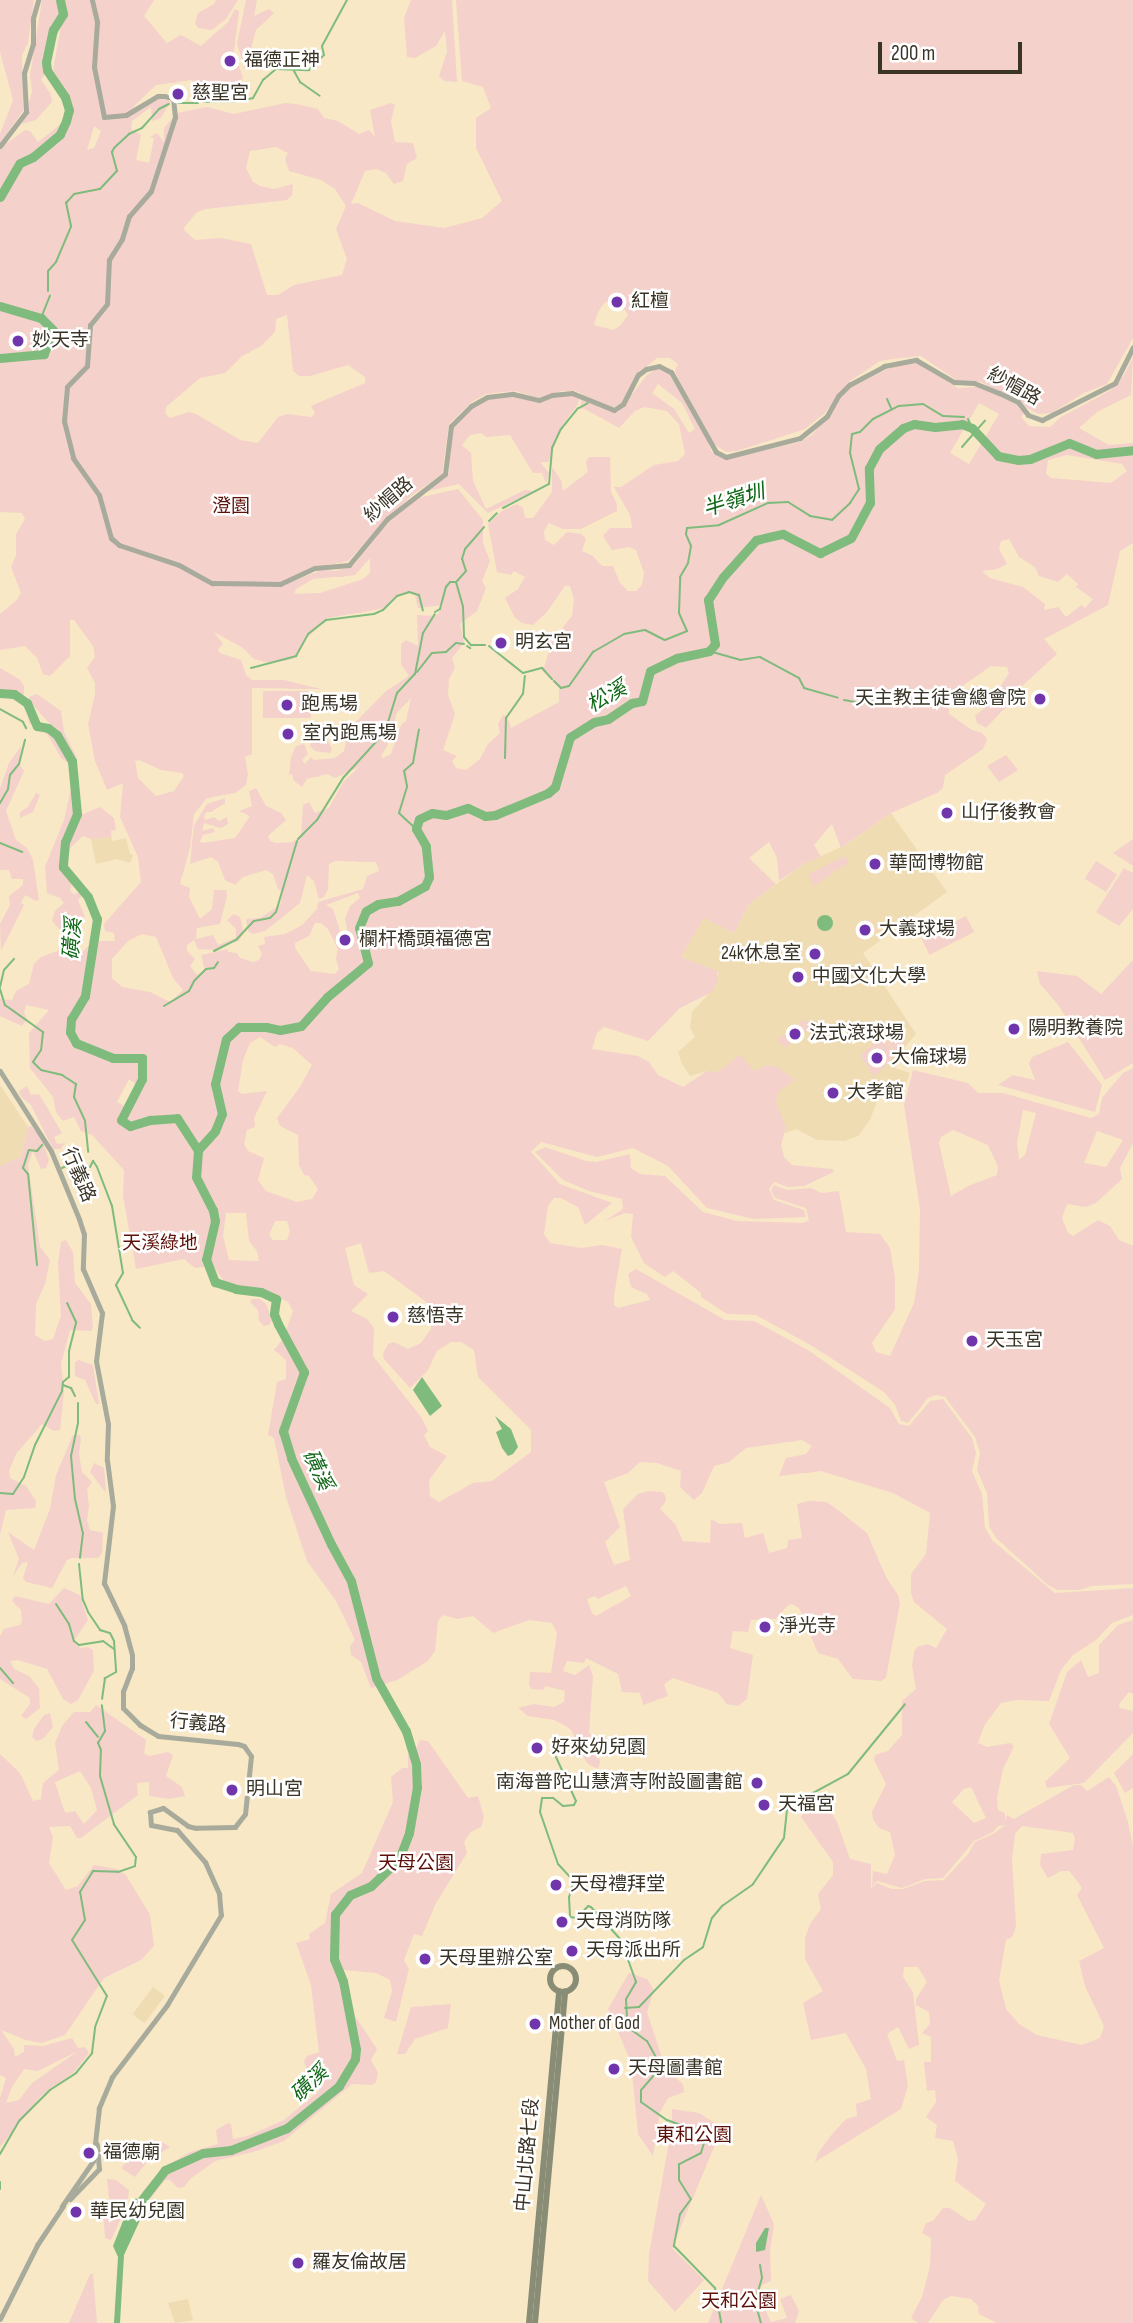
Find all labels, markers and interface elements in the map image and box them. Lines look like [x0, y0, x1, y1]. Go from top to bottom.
scale bar [881, 28, 1024, 72]
text: 200 m [891, 41, 935, 66]
place label: 福德正神 [244, 50, 320, 72]
marker: 福德正神 [222, 53, 238, 69]
place label: 慈聖宮 [192, 83, 249, 105]
marker: 慈聖宮 [170, 86, 186, 102]
place label: 紅檀 [631, 291, 669, 313]
marker: 紅檀 [609, 294, 625, 310]
place label: 妙天寺 [32, 330, 89, 352]
marker: 妙天寺 [10, 333, 26, 349]
street label: 紗帽路 [984, 363, 1044, 411]
street label: 紗帽路 [360, 473, 418, 527]
water label: 半嶺圳 [700, 480, 768, 522]
park label: 澄園 [212, 496, 250, 518]
place label: 明玄宮 [515, 632, 572, 654]
marker: 明玄宮 [493, 635, 509, 651]
water label: 松溪 [583, 676, 631, 718]
place label: 天主教主徒會總會院 [855, 688, 1026, 710]
marker: 天主教主徒會總會院 [1032, 691, 1048, 707]
place label: 跑馬場 [301, 694, 358, 716]
marker: 跑馬場 [279, 697, 295, 713]
place label: 室內跑馬場 [302, 723, 397, 745]
marker: 室內跑馬場 [280, 726, 296, 742]
place label: 山仔後教會 [961, 802, 1056, 824]
marker: 山仔後教會 [939, 805, 955, 821]
place label: 華岡博物館 [889, 853, 984, 875]
marker: 華岡博物館 [867, 856, 883, 872]
water label: 磺溪 [59, 917, 87, 961]
place label: 大義球場 [879, 919, 955, 941]
marker: 大義球場 [857, 922, 873, 938]
place label: 欄杆橋頭福德宮 [359, 929, 492, 951]
marker: 欄杆橋頭福德宮 [337, 932, 353, 948]
place label: 24k休息室 [721, 943, 801, 965]
marker: 24k休息室 [807, 946, 823, 962]
place label: 中國文化大學 [812, 966, 926, 988]
marker: 中國文化大學 [790, 969, 806, 985]
place label: 陽明教養院 [1028, 1018, 1123, 1040]
marker: 陽明教養院 [1006, 1021, 1022, 1037]
place label: 法式滾球場 [809, 1023, 904, 1045]
marker: 法式滾球場 [787, 1026, 803, 1042]
place label: 大倫球場 [891, 1047, 967, 1069]
marker: 大倫球場 [869, 1050, 885, 1066]
place label: 大孝館 [847, 1082, 904, 1104]
marker: 大孝館 [825, 1085, 841, 1101]
street label: 行義路 [56, 1144, 100, 1206]
park label: 天溪綠地 [122, 1233, 198, 1255]
place label: 慈悟寺 [407, 1306, 464, 1328]
marker: 慈悟寺 [385, 1309, 401, 1325]
place label: 天玉宮 [986, 1330, 1043, 1352]
marker: 天玉宮 [964, 1333, 980, 1349]
water label: 磺溪 [297, 1446, 337, 1494]
place label: 淨光寺 [779, 1616, 836, 1638]
marker: 淨光寺 [757, 1619, 773, 1635]
street label: 行義路 [169, 1710, 227, 1738]
place label: 好來幼兒園 [551, 1737, 646, 1759]
marker: 好來幼兒園 [529, 1740, 545, 1756]
place label: 南海普陀山慧濟寺附設圖書館 [496, 1772, 743, 1794]
marker: 南海普陀山慧濟寺附設圖書館 [749, 1775, 765, 1791]
place label: 明山宮 [246, 1779, 303, 1801]
marker: 明山宮 [224, 1782, 240, 1798]
place label: 天福宮 [778, 1794, 835, 1816]
marker: 天福宮 [756, 1797, 772, 1813]
park label: 天母公園 [378, 1853, 454, 1875]
place label: 天母禮拜堂 [570, 1874, 665, 1896]
marker: 天母禮拜堂 [548, 1877, 564, 1893]
place label: 天母消防隊 [576, 1911, 671, 1933]
marker: 天母消防隊 [554, 1914, 570, 1930]
place label: 天母派出所 [586, 1940, 681, 1962]
marker: 天母派出所 [564, 1943, 580, 1959]
place label: 天母里辦公室 [439, 1948, 553, 1970]
marker: 天母里辦公室 [417, 1951, 433, 1967]
place label: Mother of God [549, 2013, 640, 2035]
marker: Mother of God [527, 2016, 543, 2032]
place label: 天母圖書館 [628, 2058, 723, 2080]
water label: 磺溪 [286, 2060, 334, 2108]
marker: 天母圖書館 [606, 2061, 622, 2077]
street label: 中山北路七段 [512, 2097, 544, 2213]
park label: 東和公園 [656, 2125, 732, 2147]
place label: 福德廟 [103, 2142, 160, 2164]
marker: 福德廟 [81, 2145, 97, 2161]
place label: 華民幼兒園 [90, 2201, 185, 2223]
marker: 華民幼兒園 [68, 2204, 84, 2220]
place label: 羅友倫故居 [312, 2252, 407, 2274]
marker: 羅友倫故居 [290, 2255, 306, 2271]
park label: 天和公園 [701, 2291, 777, 2313]

